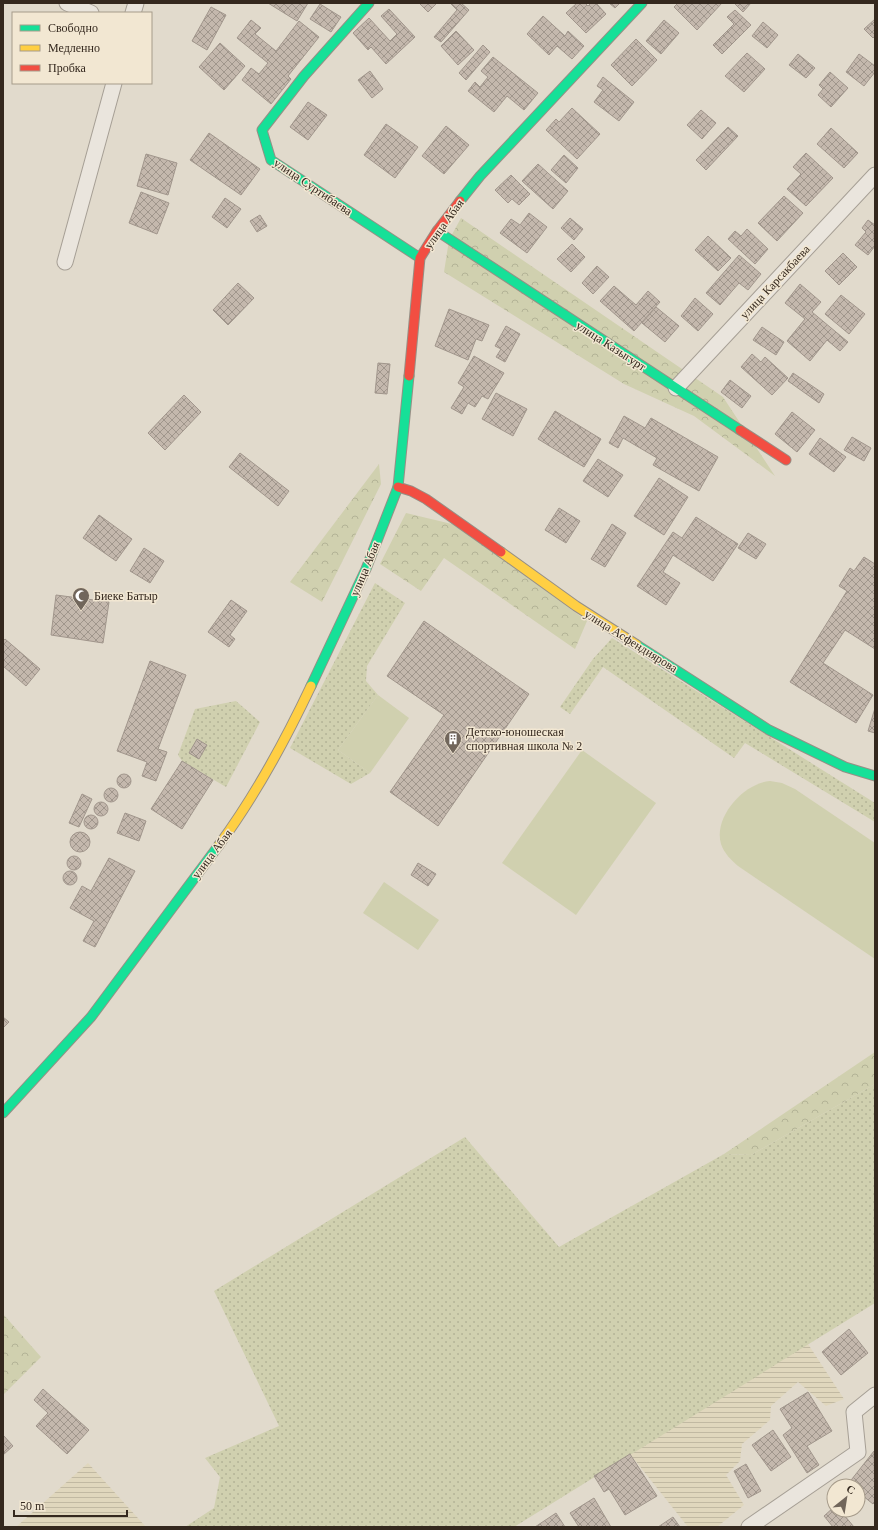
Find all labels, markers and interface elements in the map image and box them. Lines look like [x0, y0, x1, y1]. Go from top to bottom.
legend [12, 12, 152, 84]
text: Свободно [48, 21, 98, 35]
text: Медленно [48, 41, 100, 55]
text: Пробка [48, 61, 86, 75]
street label: улица Суртибаева [271, 156, 355, 219]
street label: улица Абая [421, 196, 467, 251]
street label: улица Карсакбаева [737, 242, 813, 322]
street label: улица Казыгурт [573, 318, 649, 374]
street label: улица Абая [347, 539, 383, 598]
mosque icon: Биеке Батыр [71, 586, 91, 611]
place label: Биеке Батыр [94, 589, 158, 603]
street label: улица Асфендиярова [582, 607, 681, 676]
place label: Детско-юношеская спортивная школа № 2 [466, 725, 582, 753]
building icon: Детско-юношеская спортивная школа № 2 [443, 729, 463, 754]
street label: улица Абая [189, 826, 235, 881]
north arrow [826, 1478, 866, 1518]
text: С [845, 1482, 857, 1497]
scale bar [14, 1492, 127, 1518]
text: 50 m [20, 1499, 45, 1513]

